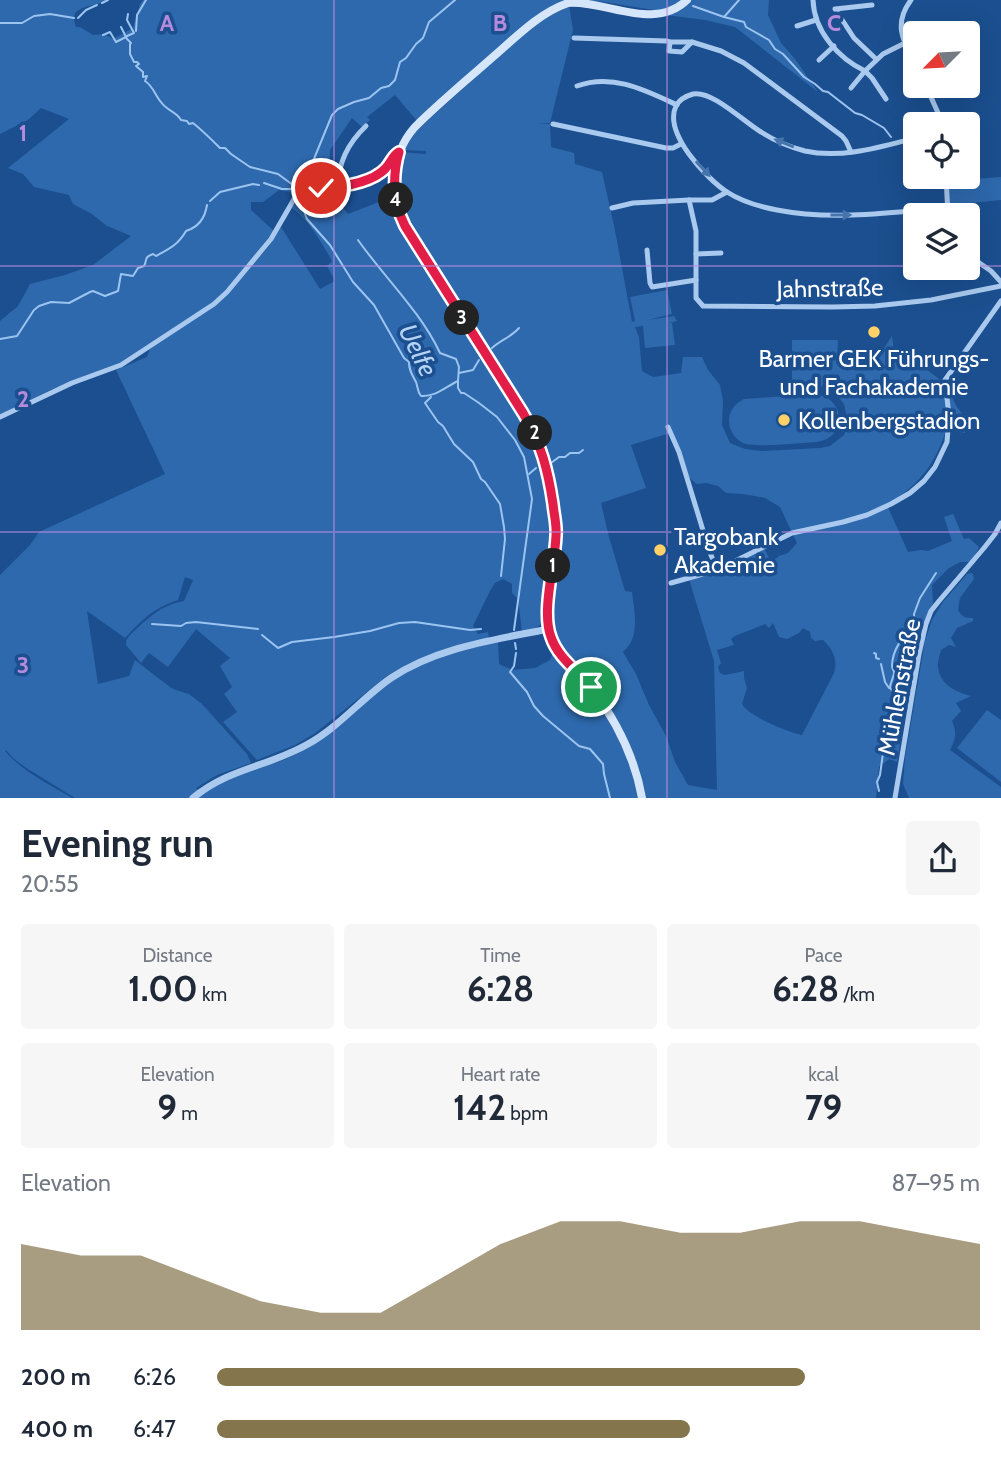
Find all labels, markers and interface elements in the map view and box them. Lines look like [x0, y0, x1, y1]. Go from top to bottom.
text: A [160, 9, 175, 37]
text: B [493, 9, 507, 37]
text: C [827, 9, 841, 37]
north arrow [903, 21, 980, 98]
map controls [903, 21, 980, 280]
button: locate [903, 112, 980, 189]
text: 1 [19, 119, 27, 147]
one-way arrow [773, 138, 794, 149]
pin [291, 158, 351, 218]
one-way arrow [695, 160, 711, 178]
icon: check [302, 169, 340, 207]
pin: 4 [378, 182, 414, 218]
text: 4 [390, 188, 401, 211]
button: layers [903, 203, 980, 280]
one-way arrow [830, 209, 852, 221]
street label: Jahnstraße [775, 273, 884, 303]
pin: 3 [444, 300, 480, 336]
text: 3 [456, 306, 467, 329]
water label: Uelfe [392, 318, 444, 382]
marker: Barmer GEK Führungs- und Fachakademie [866, 324, 882, 340]
place label: Barmer GEK Führungs- und Fachakademie [758, 344, 990, 401]
text: 2 [17, 385, 29, 413]
place label: Kollenbergstadion [798, 406, 980, 435]
marker: Kollenbergstadion [776, 412, 792, 428]
pin: 2 [518, 416, 552, 450]
text: 2 [529, 421, 540, 444]
place label: Targobank Akademie [674, 522, 779, 579]
marker: Targobank Akademie [652, 542, 668, 558]
pin: 1 [536, 548, 570, 584]
text: 1 [549, 554, 556, 577]
street label: Mühlenstraße [872, 616, 926, 758]
text: 3 [17, 651, 29, 679]
pin [561, 657, 621, 717]
icon: arrive [572, 668, 610, 706]
text: Evening run [21, 820, 214, 867]
button: share [906, 821, 980, 895]
text: 20:55 [21, 870, 79, 898]
text: Distance [143, 944, 212, 967]
text: Time [480, 944, 521, 967]
text: Pace [805, 944, 842, 967]
text: 1.00 [128, 967, 198, 1010]
text: 6:28 [467, 967, 534, 1010]
text: 6:28 [772, 967, 839, 1010]
text: km [198, 983, 227, 1006]
text: /km [839, 983, 875, 1006]
text: Elevation [140, 1063, 215, 1086]
text: Heart rate [461, 1063, 540, 1086]
text: kcal [808, 1063, 839, 1086]
text: 9 [157, 1086, 177, 1129]
text: 142 [453, 1086, 506, 1129]
text: 79 [805, 1086, 842, 1129]
text: m [177, 1102, 198, 1125]
text: bpm [506, 1102, 548, 1125]
text: Elevation [21, 1169, 111, 1197]
text: 87–95 m [892, 1169, 980, 1197]
text: 200 m [21, 1363, 91, 1391]
text: 6:26 [133, 1363, 176, 1391]
text: 400 m [21, 1415, 93, 1443]
text: 6:47 [133, 1415, 176, 1443]

